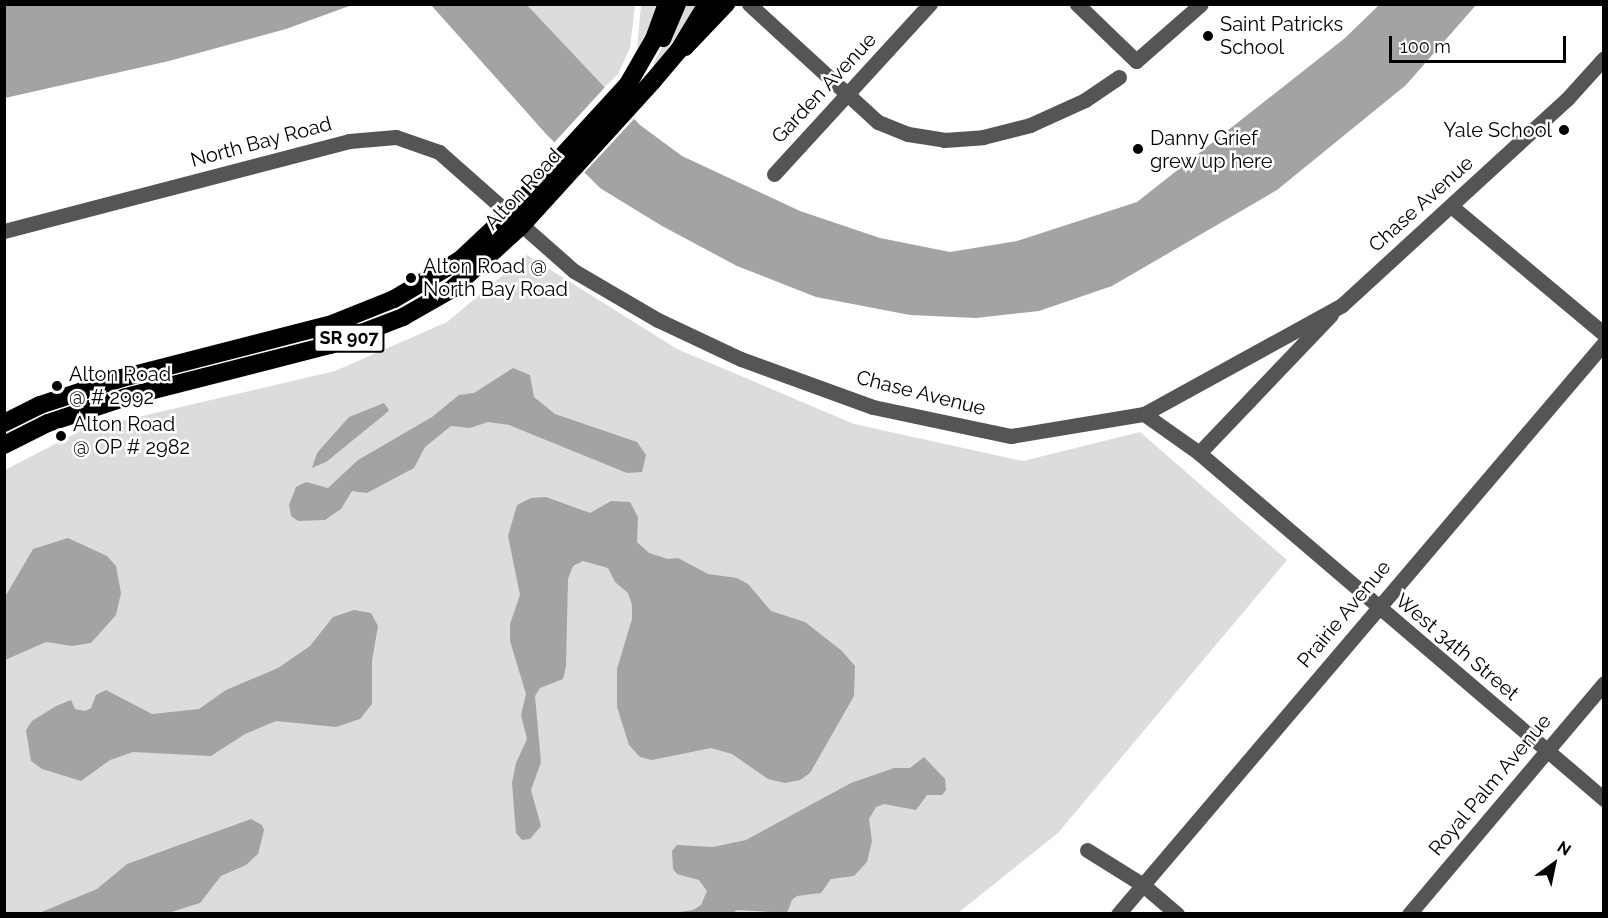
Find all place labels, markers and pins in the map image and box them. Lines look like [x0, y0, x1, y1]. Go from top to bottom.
place label: Saint Patricks School [1220, 13, 1343, 60]
marker: Saint Patricks School [1201, 29, 1215, 43]
place label: Yale School [1444, 118, 1552, 142]
marker: Yale School [1557, 123, 1571, 137]
place label: Danny Grief grew up here [1150, 126, 1273, 173]
marker: Danny Grief grew up here [1131, 142, 1145, 156]
place label: Alton Road @ North Bay Road [423, 254, 568, 301]
marker: Alton Road @ North Bay Road [404, 271, 418, 285]
place label: Alton Road @ # 2992 [69, 362, 171, 409]
marker: Alton Road @ # 2992 [50, 379, 64, 393]
place label: Alton Road @ OP # 2982 [73, 412, 191, 459]
marker: Alton Road @ OP # 2982 [54, 429, 68, 443]

